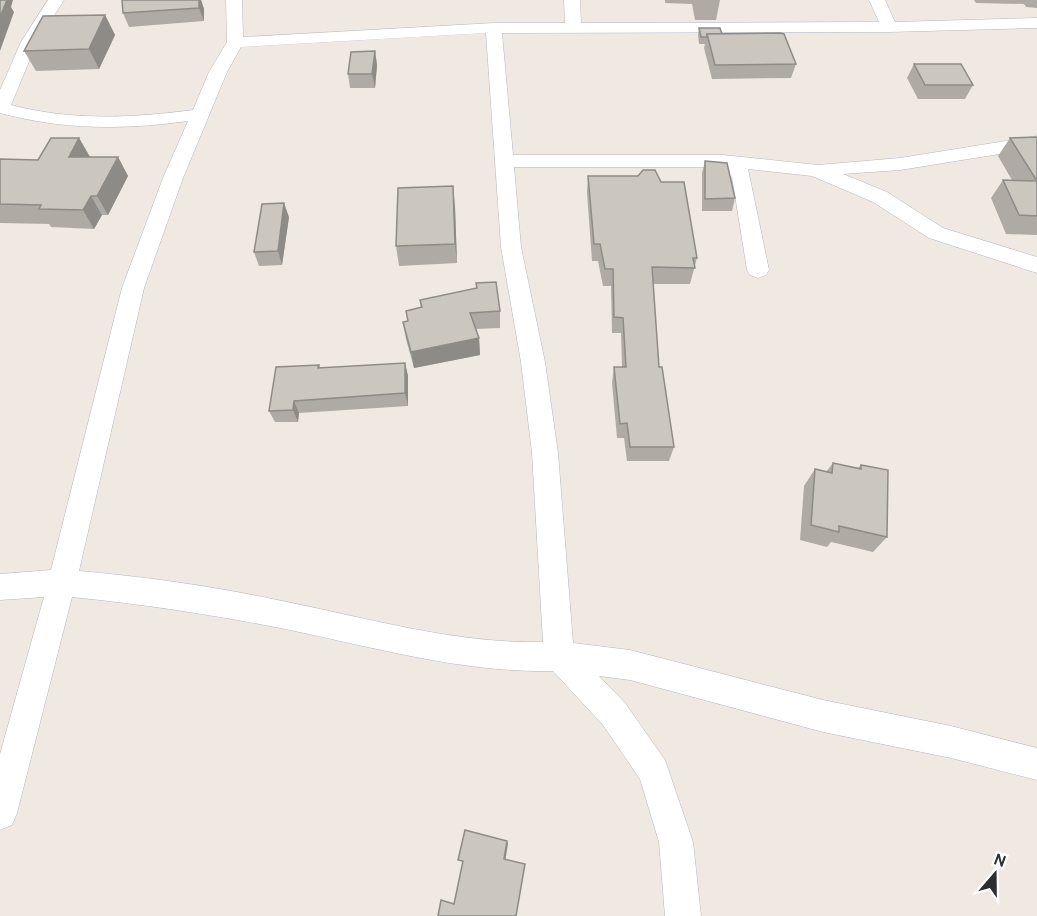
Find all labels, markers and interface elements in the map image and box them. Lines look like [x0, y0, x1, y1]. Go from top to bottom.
north arrow [965, 844, 1025, 904]
text: N [991, 850, 1009, 871]

